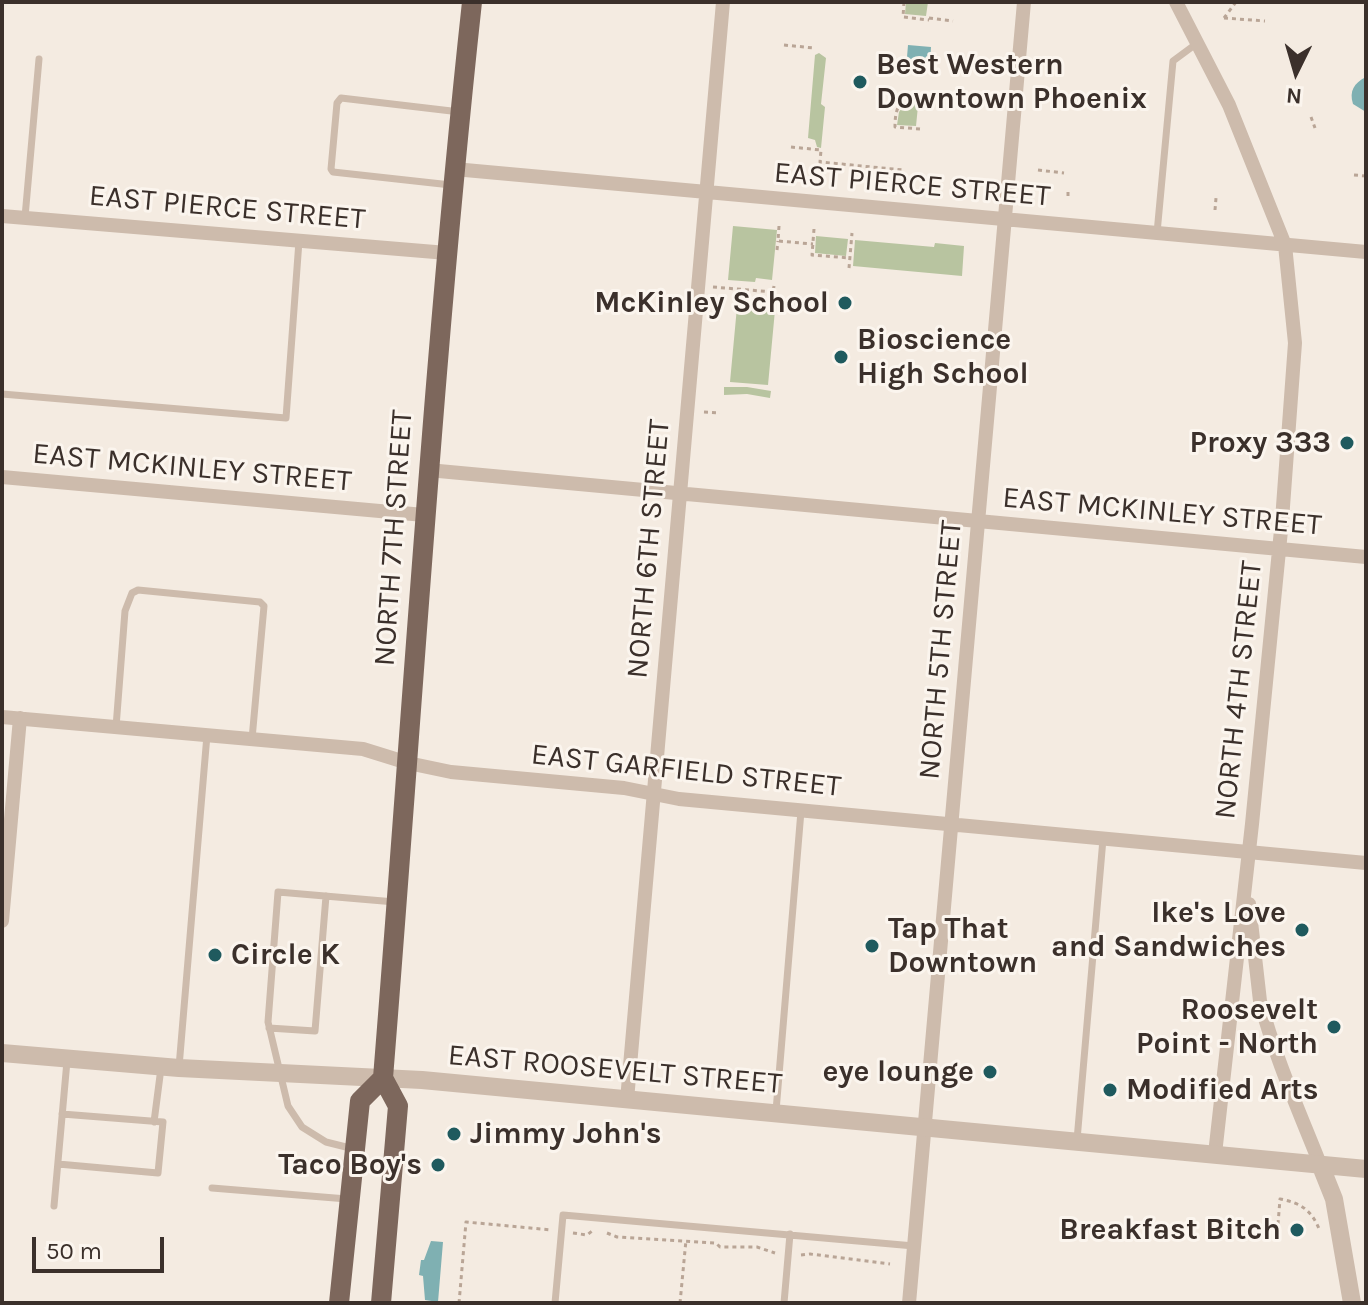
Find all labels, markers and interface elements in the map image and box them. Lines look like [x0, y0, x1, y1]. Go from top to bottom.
north arrow [1256, 32, 1336, 112]
place label: Best Western Downtown Phoenix [876, 47, 1147, 118]
marker: Best Western Downtown Phoenix [851, 73, 869, 91]
text: N [1285, 82, 1303, 110]
street label: EAST PIERCE STREET [772, 155, 1052, 215]
street label: EAST PIERCE STREET [87, 178, 367, 238]
place label: McKinley School [594, 285, 829, 321]
marker: McKinley School [836, 294, 854, 312]
place label: Bioscience High School [857, 322, 1029, 392]
marker: Bioscience High School [832, 348, 850, 366]
street label: NORTH 7TH STREET [367, 409, 421, 667]
street label: NORTH 6TH STREET [620, 418, 678, 680]
place label: Proxy 333 [1190, 425, 1331, 461]
marker: Proxy 333 [1338, 434, 1356, 452]
street label: EAST MCKINLEY STREET [31, 436, 353, 500]
street label: EAST MCKINLEY STREET [1001, 480, 1323, 544]
street label: NORTH 5TH STREET [912, 519, 970, 781]
street label: NORTH 4TH STREET [1208, 559, 1270, 821]
street label: EAST GARFIELD STREET [529, 737, 843, 805]
place label: Ike's Love and Sandwiches [1051, 895, 1286, 966]
place label: Tap That Downtown [888, 911, 1037, 982]
marker: Ike's Love and Sandwiches [1293, 921, 1311, 939]
place label: Circle K [231, 937, 340, 973]
marker: Tap That Downtown [863, 937, 881, 955]
marker: Circle K [206, 946, 224, 964]
place label: Roosevelt Point - North [1136, 992, 1318, 1062]
marker: Roosevelt Point - North [1325, 1018, 1343, 1036]
street label: EAST ROOSEVELT STREET [446, 1037, 784, 1103]
place label: eye lounge [823, 1054, 974, 1090]
marker: eye lounge [981, 1063, 999, 1081]
place label: Modified Arts [1126, 1072, 1318, 1108]
marker: Modified Arts [1101, 1081, 1119, 1099]
place label: Jimmy John's [470, 1116, 662, 1152]
marker: Jimmy John's [445, 1125, 463, 1143]
place label: Taco Boy's [278, 1147, 422, 1183]
marker: Taco Boy's [429, 1156, 447, 1174]
place label: Breakfast Bitch [1059, 1212, 1281, 1248]
scale bar [36, 1221, 168, 1271]
marker: Breakfast Bitch [1288, 1221, 1306, 1239]
text: 50 m [46, 1237, 102, 1265]

